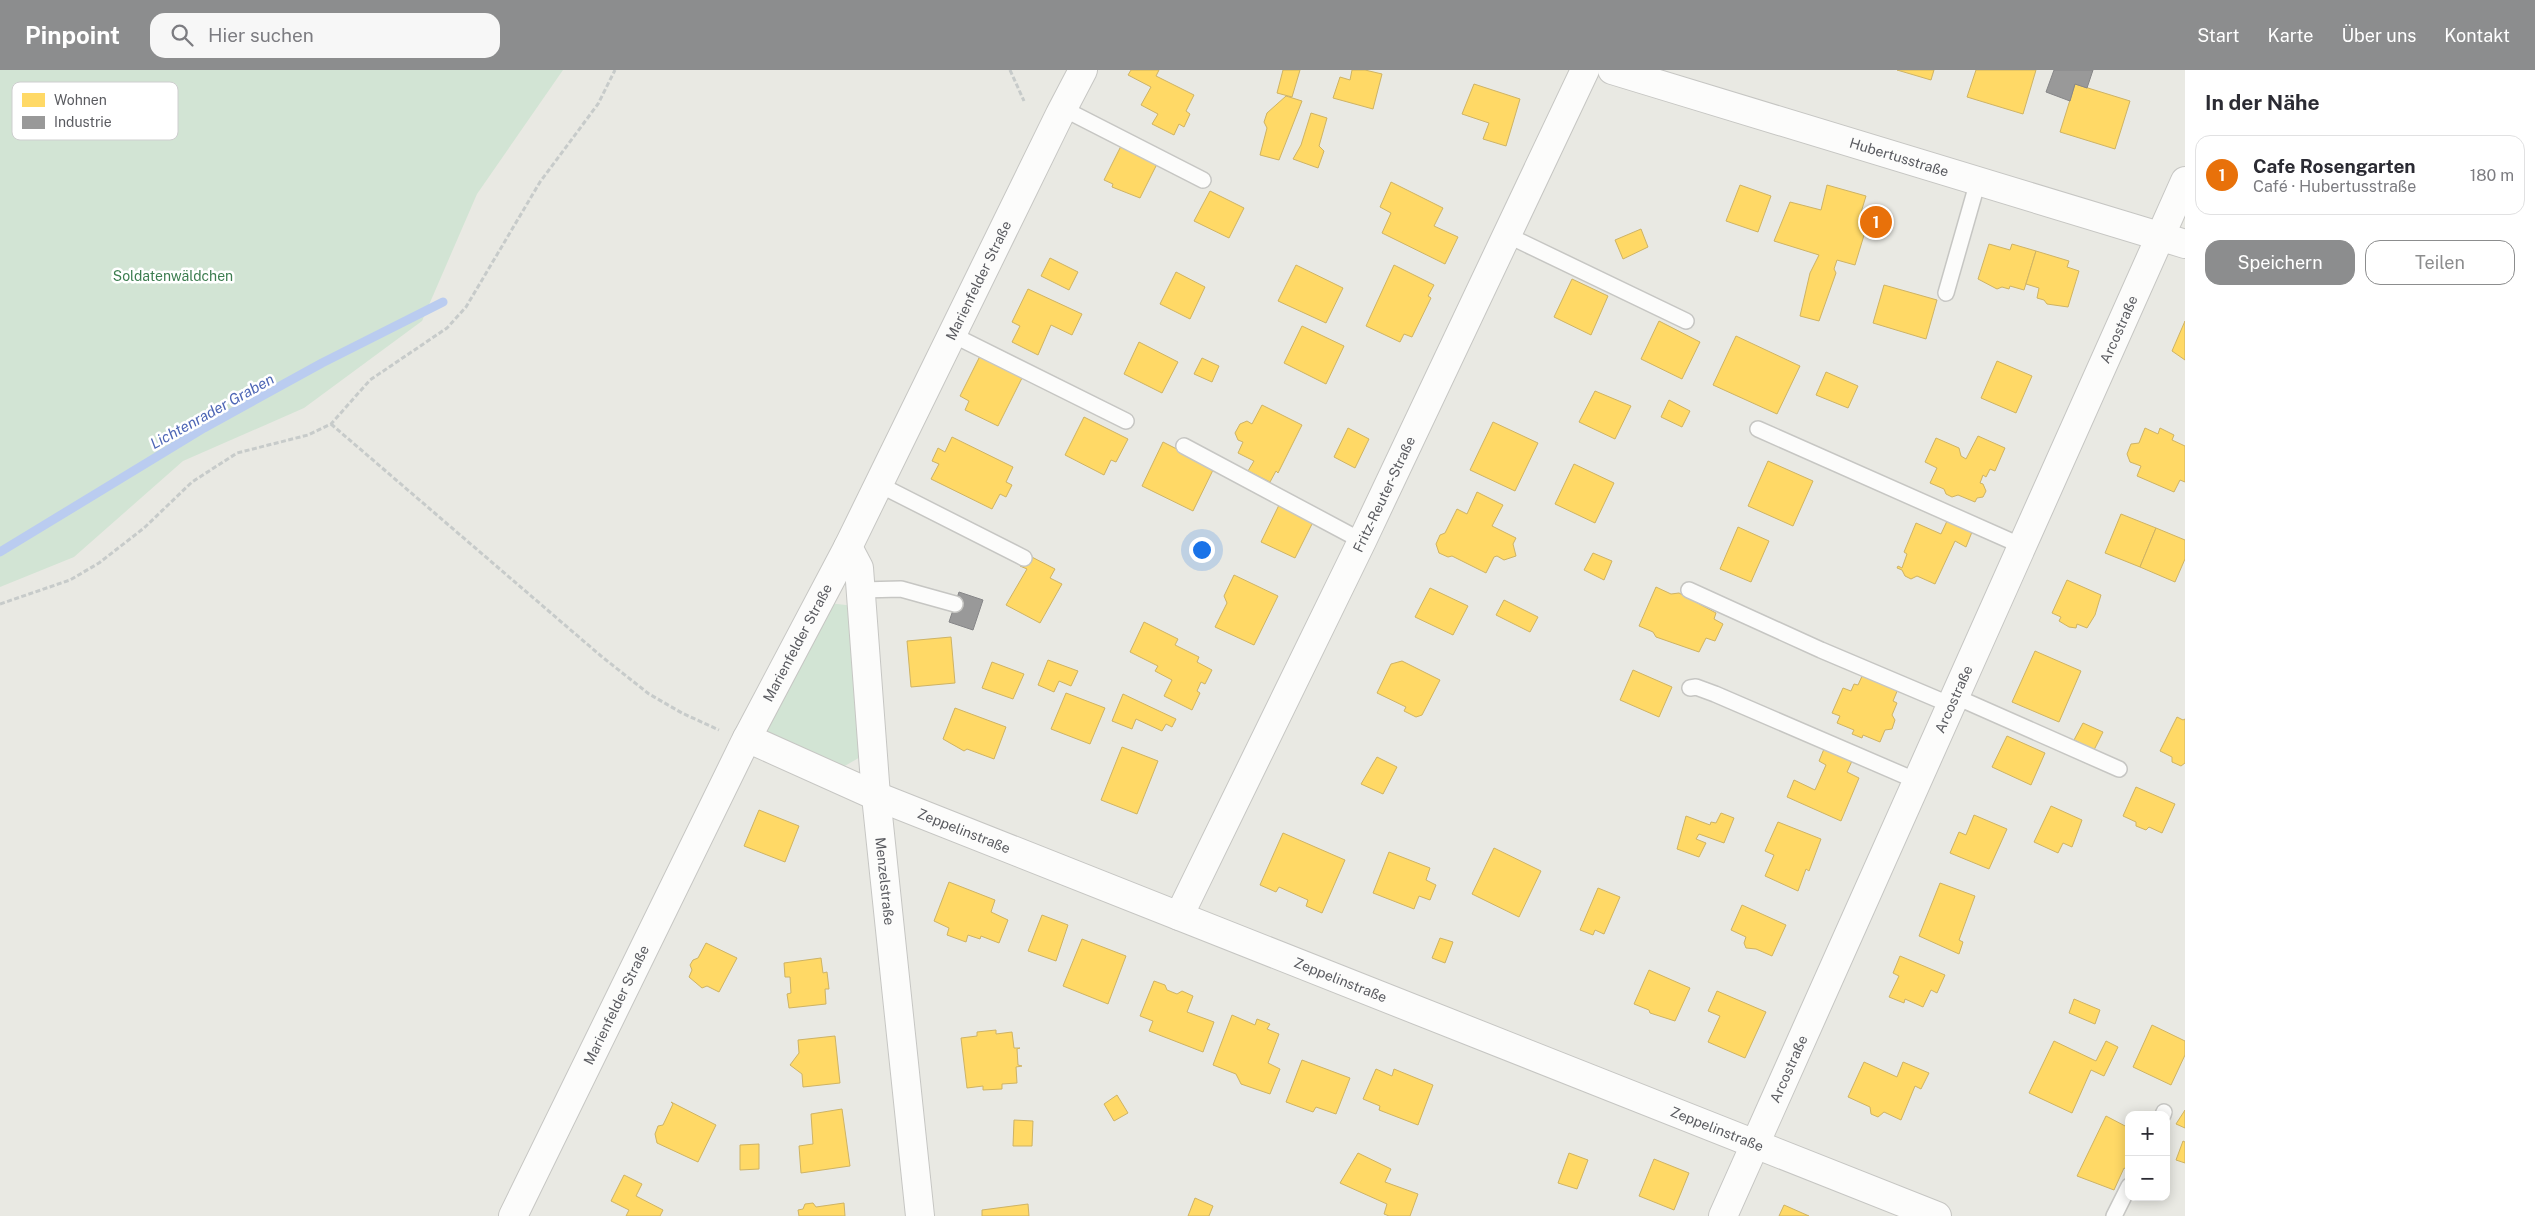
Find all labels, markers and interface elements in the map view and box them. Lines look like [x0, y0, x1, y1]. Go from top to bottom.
search box [150, 13, 500, 58]
text: Pinpoint [25, 21, 120, 49]
icon: search [168, 21, 196, 49]
text: Hier suchen [208, 24, 314, 46]
text: Start [2197, 25, 2240, 46]
text: Karte [2268, 25, 2313, 46]
text: Über uns [2341, 25, 2416, 46]
text: Kontakt [2444, 25, 2510, 46]
legend [12, 82, 178, 140]
text: In der Nähe [2205, 90, 2320, 115]
text: Wohnen [54, 92, 107, 108]
text: Industrie [54, 114, 112, 130]
street label: Hubertusstraße [1848, 135, 1951, 180]
text: Cafe Rosengarten [2253, 155, 2416, 177]
text: 1 [2219, 166, 2225, 185]
text: 180 m [2470, 166, 2514, 185]
text: Café · Hubertusstraße [2253, 177, 2416, 196]
pin: 1 [1860, 203, 1892, 241]
street label: Marienfelder Straße [942, 218, 1015, 343]
button: Speichern [2205, 240, 2355, 285]
button: Teilen [2365, 240, 2515, 285]
park label: Soldatenwäldchen [113, 268, 233, 284]
street label: Arcostraße [2097, 293, 2141, 366]
water label: Lichtenrader Graben [147, 370, 277, 452]
street label: Fritz-Reuter-Straße [1350, 434, 1418, 555]
your location [1189, 537, 1215, 563]
street label: Marienfelder Straße [760, 581, 835, 704]
street label: Arcostraße [1932, 663, 1976, 735]
street label: Zeppelinstraße [915, 805, 1013, 856]
street label: Menzelstraße [872, 836, 898, 926]
street label: Marienfelder Straße [580, 942, 652, 1067]
street label: Zeppelinstraße [1292, 954, 1389, 1005]
street label: Arcostraße [1767, 1033, 1811, 1105]
street label: Zeppelinstraße [1668, 1103, 1766, 1155]
map controls [2125, 1111, 2170, 1201]
button: + [2125, 1111, 2170, 1156]
button: − [2125, 1156, 2170, 1201]

